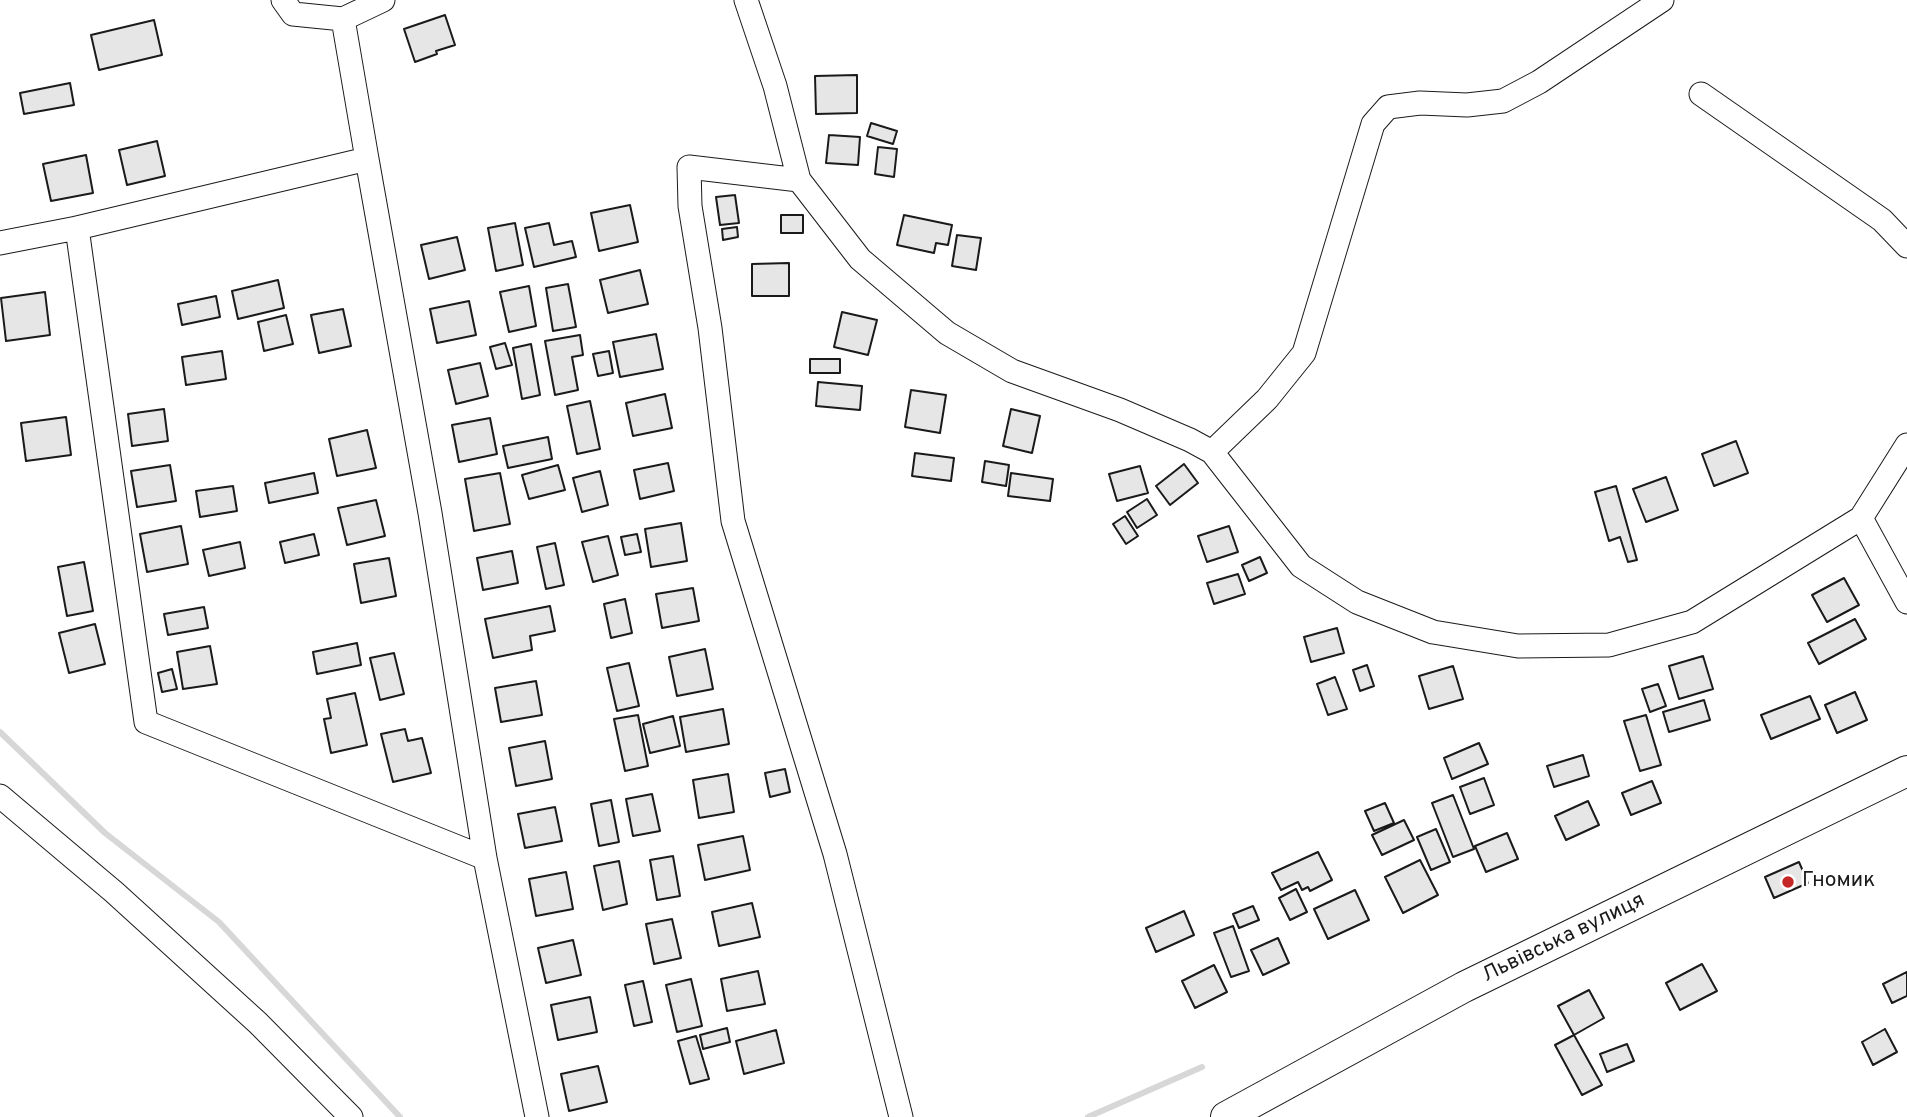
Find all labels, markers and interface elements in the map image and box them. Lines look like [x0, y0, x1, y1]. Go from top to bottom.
place label: Гномик [1802, 869, 1875, 895]
marker: Гномик [1780, 874, 1796, 890]
street label: Львівська вулиця [1479, 889, 1649, 989]

